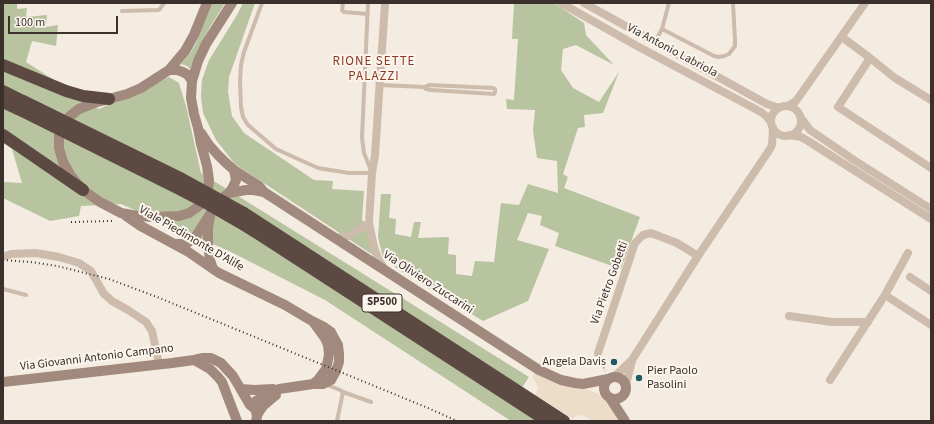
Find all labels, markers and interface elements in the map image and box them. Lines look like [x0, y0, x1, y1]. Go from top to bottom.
scale bar [10, 8, 120, 34]
text: 100 m [15, 14, 45, 31]
street label: Via Antonio Labriola [624, 21, 720, 81]
district label: RIONE SETTE PALAZZI [333, 54, 415, 85]
street label: Viale Piedimonte D'Alife [136, 203, 246, 275]
street label: Via Pietro Gobetti [588, 239, 632, 327]
street label: Via Oliviero Zuccarini [380, 248, 476, 318]
road number: SP500 [362, 294, 402, 312]
street label: Via Giovanni Antonio Campano [19, 341, 175, 375]
place label: Angela Davis [543, 355, 606, 369]
marker: Angela Davis [609, 357, 619, 367]
place label: Pier Paolo Pasolini [647, 364, 698, 392]
marker: Pier Paolo Pasolini [634, 373, 644, 383]

